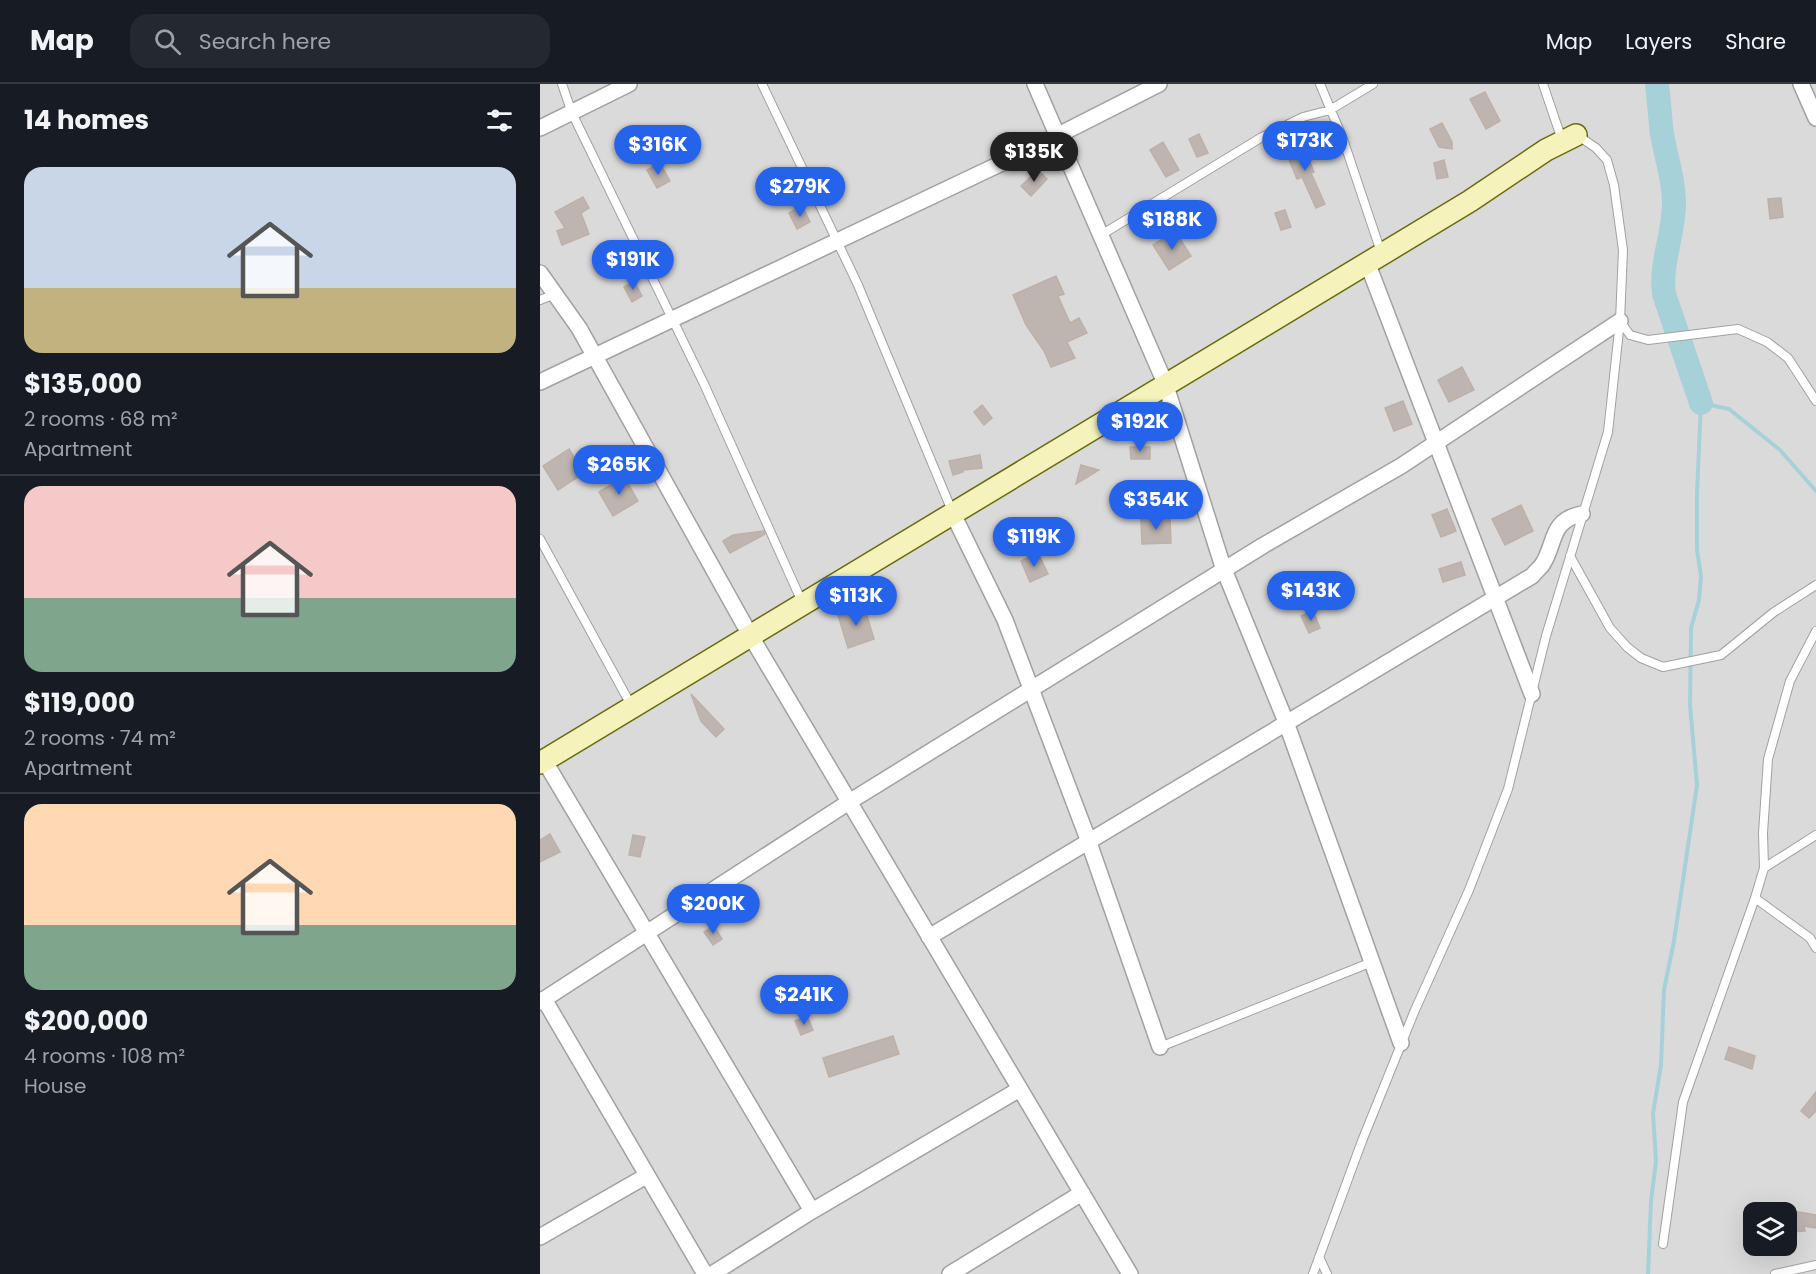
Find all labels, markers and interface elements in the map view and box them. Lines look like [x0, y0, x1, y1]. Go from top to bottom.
search box [130, 14, 550, 68]
text: Map [30, 21, 94, 60]
icon: search [151, 25, 184, 58]
text: Search here [199, 26, 331, 57]
text: Map [1546, 27, 1592, 56]
text: Layers [1625, 27, 1692, 56]
text: Share [1725, 27, 1786, 56]
text: 14 homes [24, 102, 149, 138]
icon: filters [483, 104, 516, 137]
pin: $173K [1263, 121, 1347, 172]
pin: $316K [616, 125, 700, 176]
text: $173K [1276, 126, 1334, 154]
text: $316K [628, 130, 688, 158]
pin: $135K [992, 132, 1076, 183]
text: $135K [1004, 137, 1064, 165]
pin: $279K [758, 167, 842, 218]
text: $279K [769, 172, 831, 200]
pin: $188K [1130, 200, 1214, 251]
text: $188K [1142, 205, 1202, 233]
icon: home [216, 206, 324, 314]
pin: $191K [591, 240, 675, 291]
text: $191K [606, 245, 660, 273]
text: $135,000 [24, 366, 142, 402]
pin: $192K [1098, 402, 1182, 453]
text: 2 rooms · 68 m² [24, 405, 178, 433]
text: $192K [1111, 407, 1169, 435]
text: Apartment [24, 435, 132, 463]
pin: $265K [577, 445, 661, 496]
text: $265K [587, 450, 651, 478]
pin: $354K [1114, 480, 1198, 531]
text: $354K [1123, 485, 1189, 513]
pin: $119K [992, 517, 1076, 568]
text: $119K [1007, 522, 1061, 550]
icon: home [216, 525, 324, 633]
pin: $143K [1269, 571, 1353, 622]
pin: $113K [814, 576, 898, 627]
text: $143K [1281, 576, 1341, 604]
text: $113K [829, 581, 883, 609]
text: $119,000 [24, 685, 135, 721]
text: 2 rooms · 74 m² [24, 724, 176, 752]
text: Apartment [24, 754, 132, 782]
icon: home [216, 843, 324, 951]
pin: $200K [671, 884, 755, 935]
text: $200K [681, 889, 745, 917]
pin: $241K [762, 975, 846, 1026]
text: $241K [774, 980, 834, 1008]
text: $200,000 [24, 1003, 148, 1039]
text: 4 rooms · 108 m² [24, 1042, 185, 1070]
text: House [24, 1072, 86, 1100]
map controls [1743, 1202, 1797, 1256]
button: layers [1743, 1202, 1797, 1256]

